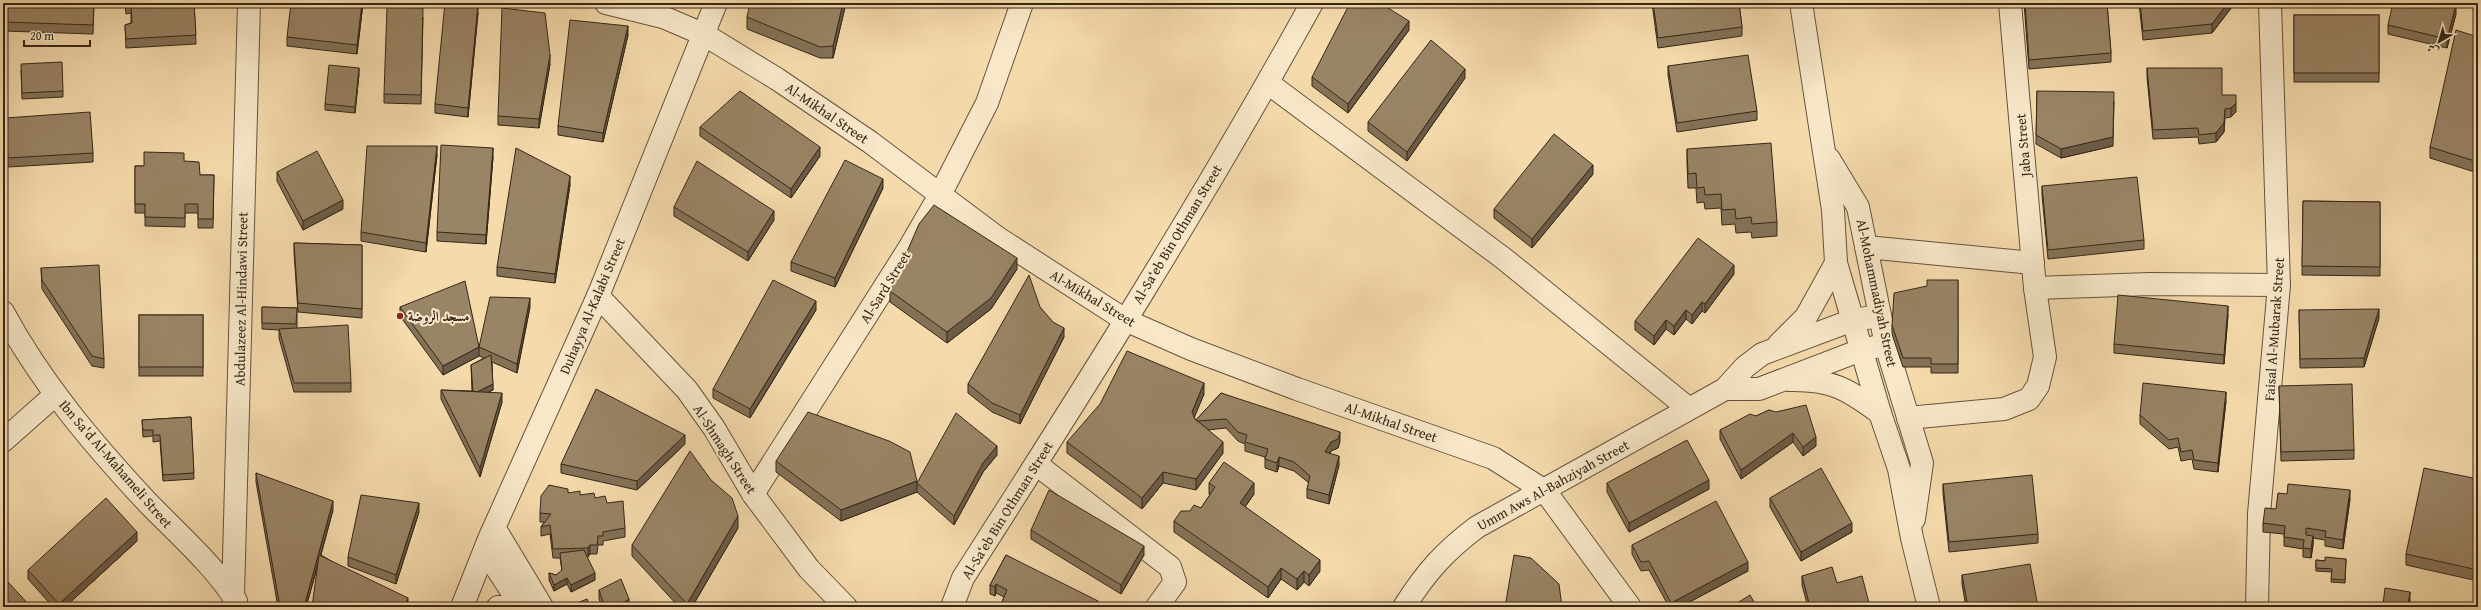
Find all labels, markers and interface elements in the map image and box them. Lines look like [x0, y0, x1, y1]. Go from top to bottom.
scale bar [24, 22, 90, 48]
north arrow [2419, 22, 2459, 62]
text: 20 m [30, 27, 54, 44]
text: ش [2424, 40, 2442, 60]
street label: Al-Mikhal Street [781, 78, 873, 148]
street label: Jaba Street [2010, 112, 2036, 179]
street label: Al-Sa‘eb Bin Othman Street [1127, 160, 1227, 307]
street label: Abdulazeez Al-Hindawi Street [229, 212, 253, 386]
street label: Al-Mohammadiyah Street [1852, 217, 1902, 369]
street label: Duhayya Al-Kalabi Street [554, 235, 630, 377]
street label: Al-Sard Street [855, 247, 915, 327]
street label: Faisal Al-Mubarak Street [2259, 256, 2289, 402]
street label: Al-Mikhal Street [1046, 265, 1140, 331]
place label: مسجد الروضة [408, 306, 469, 326]
marker: مسجد الروضة [395, 311, 405, 321]
street label: Ibn Sa'd Al-Mahameli Street [55, 395, 177, 533]
street label: Al-Mikhal Street [1342, 397, 1440, 447]
street label: Al-Shmagh Street [688, 400, 762, 498]
street label: Umm Aws Al-Bahziyah Street [1473, 435, 1633, 535]
street label: Al-Sa‘eb Bin Othman Street [956, 437, 1058, 583]

